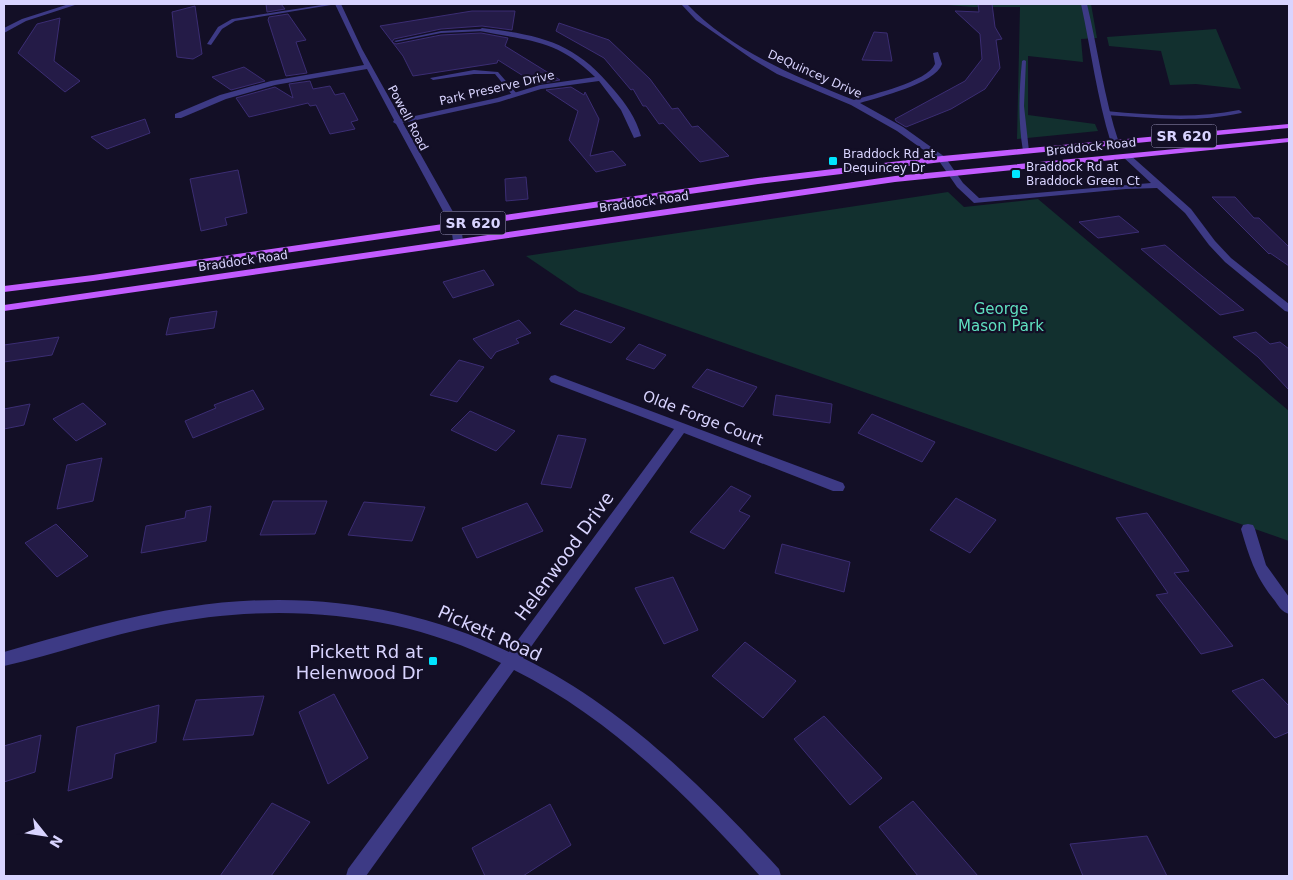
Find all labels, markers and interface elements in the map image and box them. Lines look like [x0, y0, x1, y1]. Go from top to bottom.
street label: DeQuincey Drive [766, 47, 864, 101]
street label: Park Preserve Drive [438, 68, 556, 108]
street label: Powell Road [385, 83, 431, 153]
road number: SR 620 [1152, 124, 1216, 148]
street label: Braddock Road [1045, 135, 1137, 159]
place label: Braddock Rd at Dequincey Dr [843, 147, 936, 175]
marker: Braddock Rd at Dequincey Dr [827, 155, 839, 167]
place label: Braddock Rd at Braddock Green Ct [1026, 160, 1140, 188]
marker: Braddock Rd at Braddock Green Ct [1010, 168, 1022, 180]
street label: Braddock Road [598, 189, 690, 215]
road number: SR 620 [440, 212, 506, 234]
street label: Braddock Road [197, 248, 289, 274]
park label: George Mason Park [958, 300, 1044, 335]
street label: Olde Forge Court [640, 387, 766, 449]
street label: Helenwood Drive [510, 488, 618, 624]
street label: Pickett Road [435, 601, 545, 665]
place label: Pickett Rd at Helenwood Dr [296, 641, 424, 683]
marker: Pickett Rd at Helenwood Dr [427, 655, 439, 667]
north arrow [20, 810, 70, 860]
text: N [46, 832, 66, 851]

